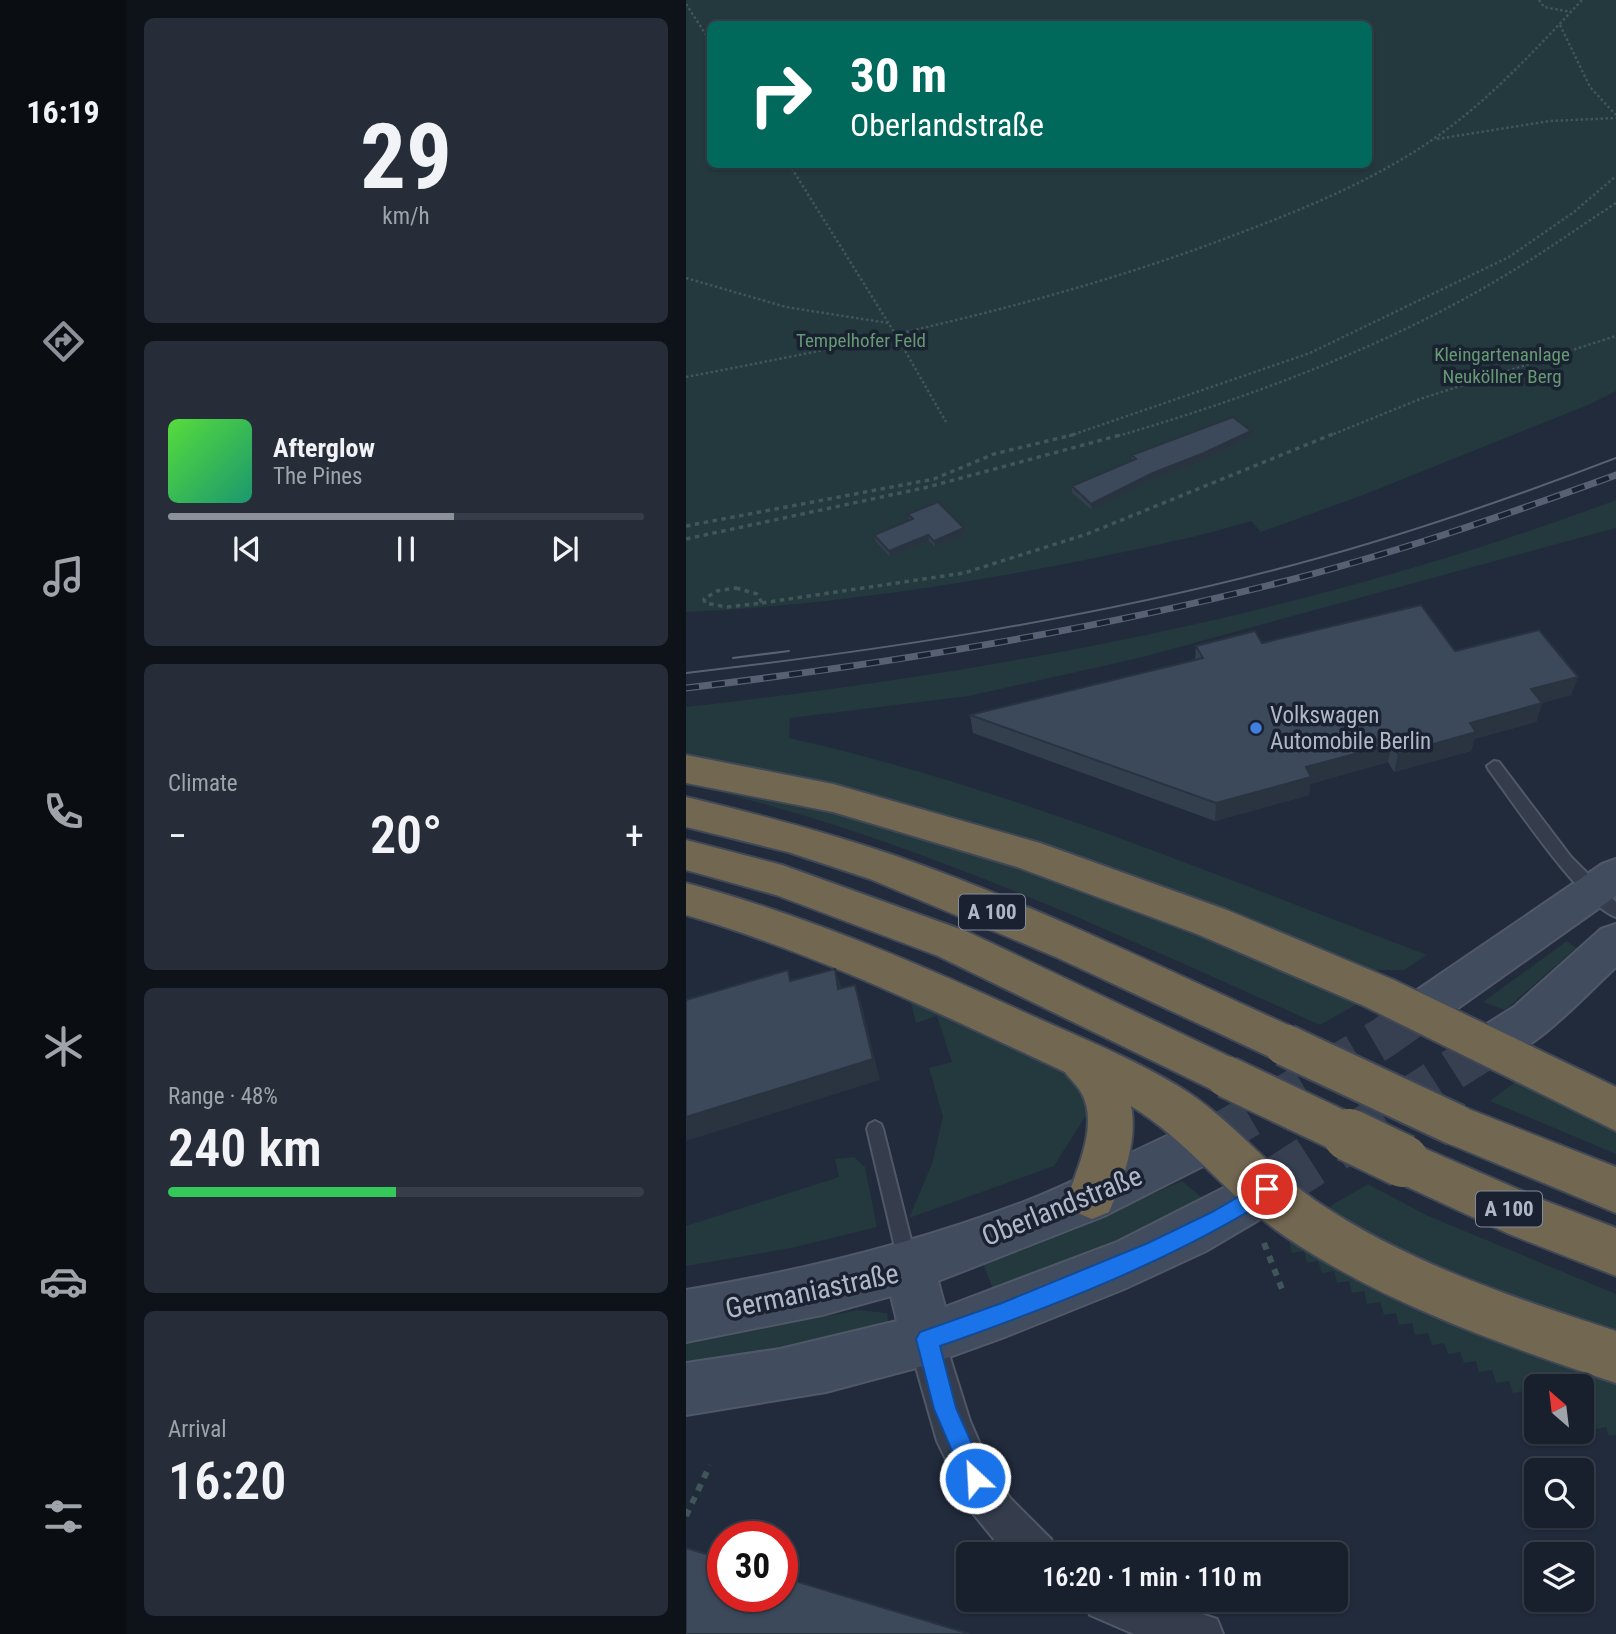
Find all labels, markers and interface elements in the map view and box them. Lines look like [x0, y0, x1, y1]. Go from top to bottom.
text: 30 m [850, 47, 947, 104]
icon: right [735, 49, 826, 140]
text: 16:19 [26, 93, 100, 131]
text: 29 [360, 104, 452, 210]
text: Oberlandstraße [850, 106, 1044, 144]
text: km/h [382, 203, 430, 230]
icon: directions [39, 317, 88, 366]
park label: Tempelhofer Feld [796, 329, 926, 352]
park label: Kleingartenanlage Neuköllner Berg [1434, 343, 1570, 388]
text: Afterglow [273, 433, 375, 463]
text: The Pines [273, 463, 363, 490]
icon: previous [228, 530, 266, 568]
icon: pause [387, 530, 425, 568]
icon: next [546, 530, 584, 568]
icon: music [39, 552, 88, 601]
place label: Volkswagen Automobile Berlin [1270, 702, 1431, 755]
marker: Volkswagen Automobile Berlin [1248, 720, 1264, 736]
text: Climate [168, 770, 238, 797]
icon: phone [39, 787, 88, 836]
text: 20° [370, 805, 442, 866]
text: − [168, 814, 187, 858]
text: + [625, 814, 644, 858]
road number: A 100 [959, 894, 1025, 930]
icon: climate [39, 1022, 88, 1071]
text: Range · 48% [168, 1083, 278, 1110]
text: 240 km [168, 1118, 322, 1179]
street label: Oberlandstraße [977, 1159, 1147, 1253]
pin [1237, 1159, 1297, 1219]
icon: arrive [1248, 1170, 1286, 1208]
road number: A 100 [1476, 1192, 1542, 1226]
icon: car [39, 1257, 88, 1306]
street label: Germaniastraße [722, 1257, 902, 1325]
north arrow [1524, 1374, 1594, 1444]
map controls [1524, 1374, 1594, 1612]
text: Arrival [168, 1416, 227, 1443]
position arrow [938, 1441, 1012, 1515]
text: 16:20 [168, 1451, 286, 1512]
button: search [1524, 1458, 1594, 1528]
icon: filters [39, 1492, 88, 1541]
speed limit sign: 30 [707, 1521, 798, 1612]
button: layers [1524, 1542, 1594, 1612]
text: 16:20 · 1 min · 110 m [1042, 1562, 1262, 1592]

